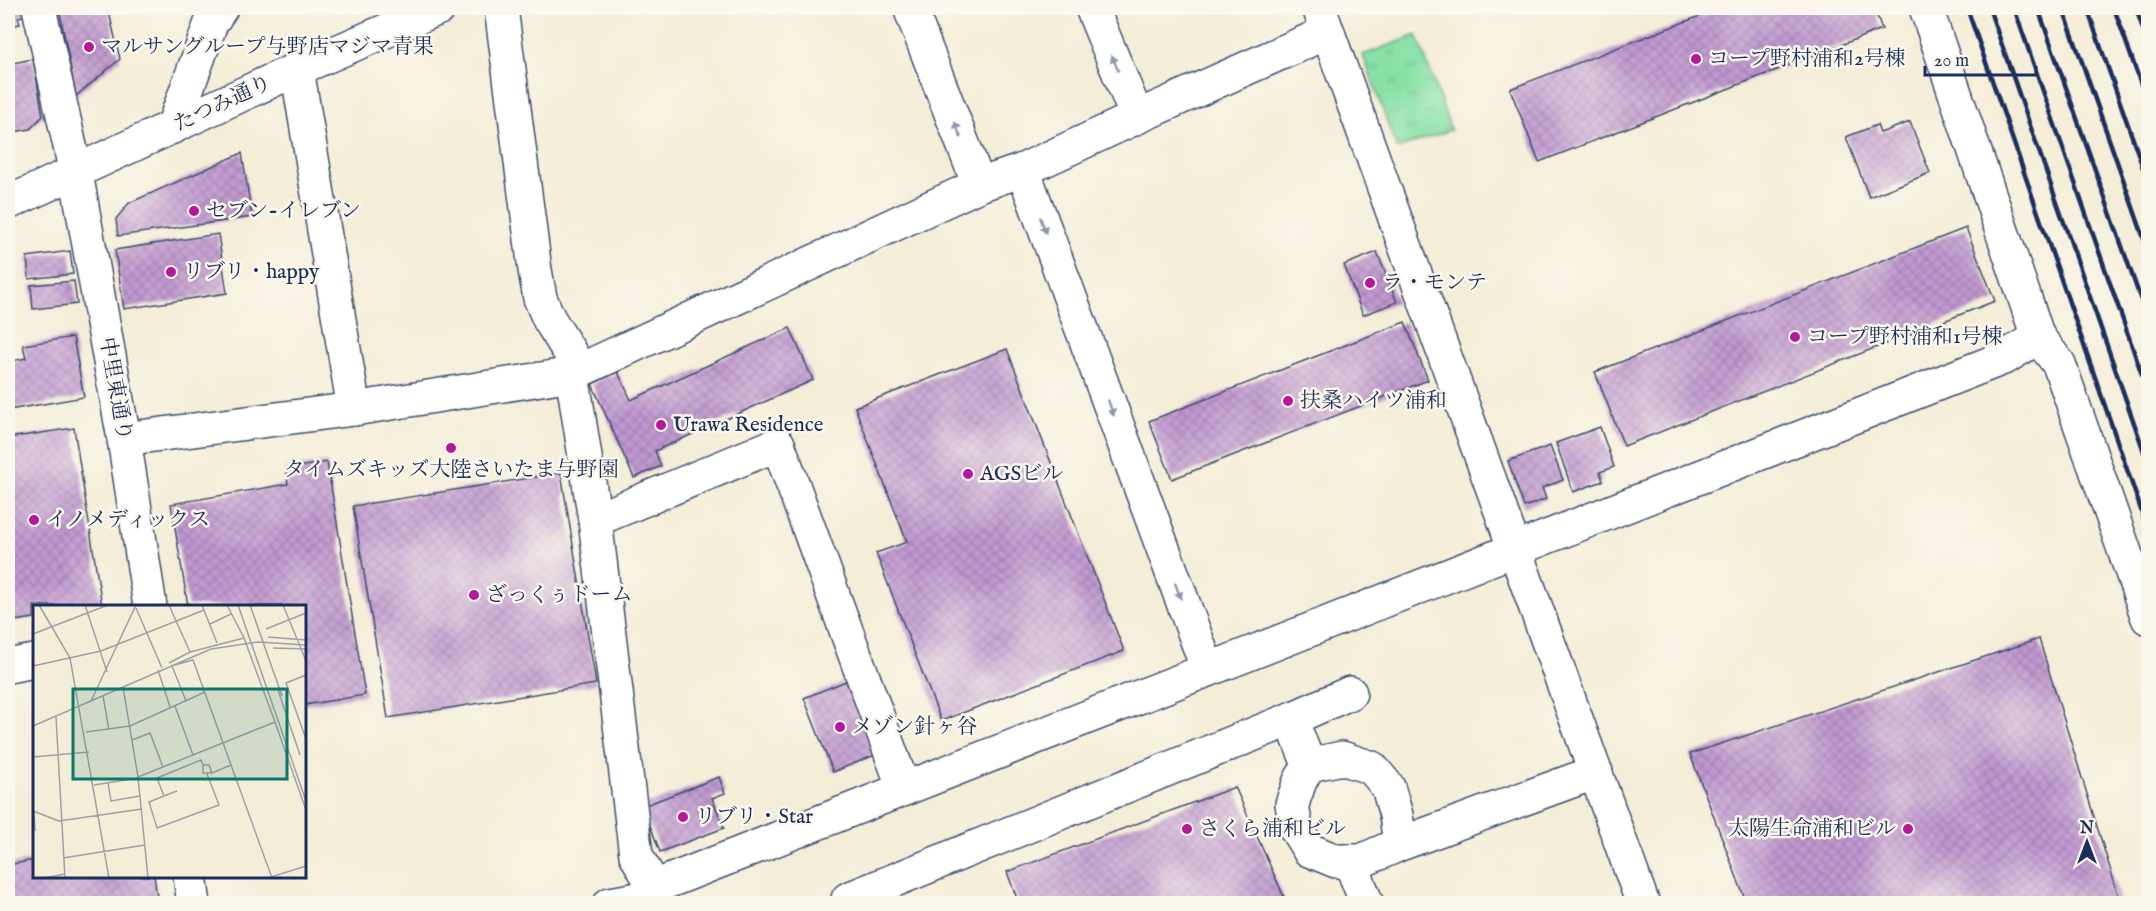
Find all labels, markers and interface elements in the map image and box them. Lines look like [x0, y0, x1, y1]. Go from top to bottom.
place label: マルサングループ与野店マジマ青果 [101, 34, 434, 61]
scale bar [1925, 39, 2036, 77]
marker: マルサングループ与野店マジマ青果 [82, 40, 96, 54]
place label: コープ野村浦和2号棟 [1708, 46, 1906, 73]
text: 20 m [1934, 50, 1969, 73]
marker: コープ野村浦和2号棟 [1689, 52, 1703, 66]
one-way arrow [1110, 53, 1120, 71]
street label: たつみ通り [170, 70, 276, 138]
one-way arrow [953, 121, 963, 139]
place label: セブン-イレブン [206, 198, 361, 225]
marker: セブン-イレブン [187, 204, 201, 218]
one-way arrow [1039, 216, 1048, 234]
place label: リブリ・happy [183, 259, 320, 286]
marker: リブリ・happy [164, 265, 178, 279]
place label: ラ・モンテ [1382, 270, 1487, 297]
marker: ラ・モンテ [1363, 276, 1377, 290]
place label: コープ野村浦和1号棟 [1807, 324, 2003, 351]
marker: コープ野村浦和1号棟 [1788, 330, 1802, 344]
street label: 中里東通り [93, 335, 137, 443]
place label: 扶桑ハイツ浦和 [1300, 388, 1447, 415]
marker: 扶桑ハイツ浦和 [1281, 394, 1295, 408]
one-way arrow [1106, 399, 1116, 417]
place label: Urawa Residence [673, 412, 824, 439]
marker: Urawa Residence [654, 418, 668, 432]
marker: タイムズキッズ大陸さいたま与野園 [444, 441, 458, 455]
place label: タイムズキッズ大陸さいたま与野園 [283, 457, 619, 484]
place label: AGSビル [979, 461, 1063, 488]
marker: AGSビル [961, 467, 975, 481]
place label: イノメディックス [46, 507, 210, 534]
marker: イノメディックス [27, 513, 41, 527]
place label: ざっくぅドーム [486, 582, 633, 609]
one-way arrow [1174, 582, 1184, 600]
marker: ざっくぅドーム [467, 588, 481, 602]
inset map [33, 605, 306, 878]
place label: メゾン針ヶ谷 [852, 714, 977, 741]
marker: メゾン針ヶ谷 [833, 720, 847, 734]
place label: リブリ・Star [695, 804, 813, 831]
marker: リブリ・Star [676, 810, 690, 824]
north arrow [2057, 812, 2117, 872]
place label: さくら浦和ビル [1199, 816, 1346, 843]
place label: 太陽生命浦和ビル [1728, 816, 1896, 843]
text: N [2079, 819, 2094, 839]
marker: さくら浦和ビル [1180, 822, 1194, 836]
marker: 太陽生命浦和ビル [1901, 822, 1915, 836]

